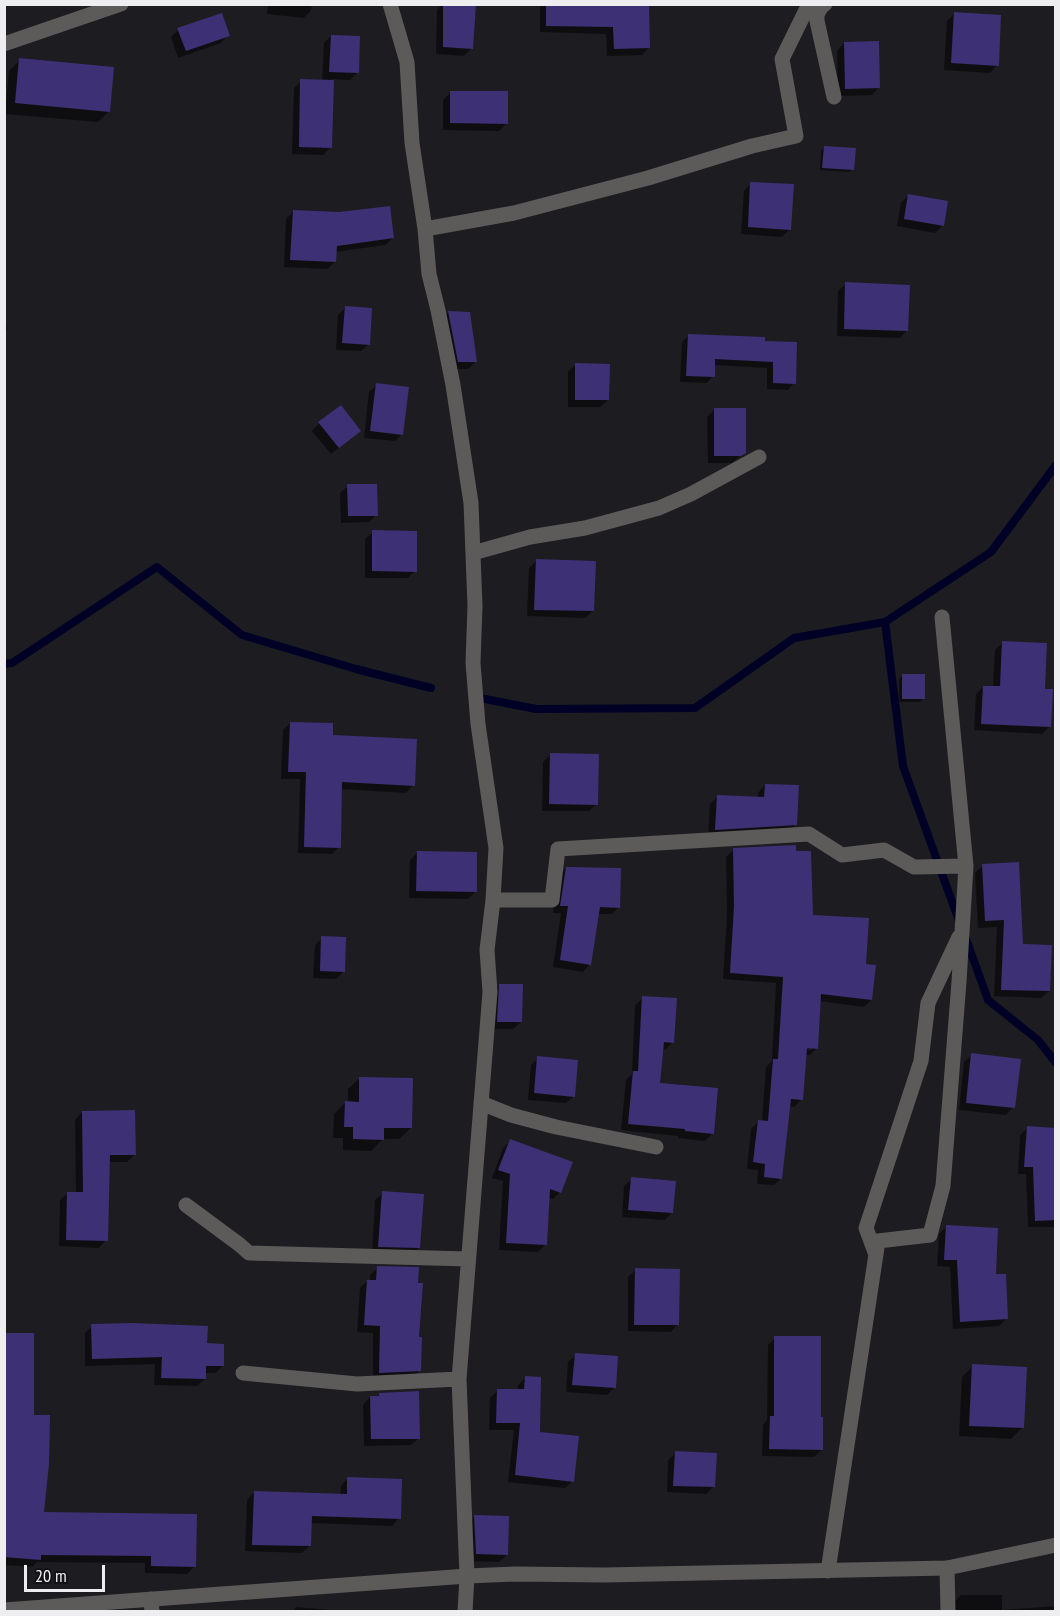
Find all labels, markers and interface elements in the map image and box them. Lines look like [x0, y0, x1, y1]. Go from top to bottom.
scale bar [27, 1553, 108, 1591]
text: 20 m [35, 1564, 67, 1587]

